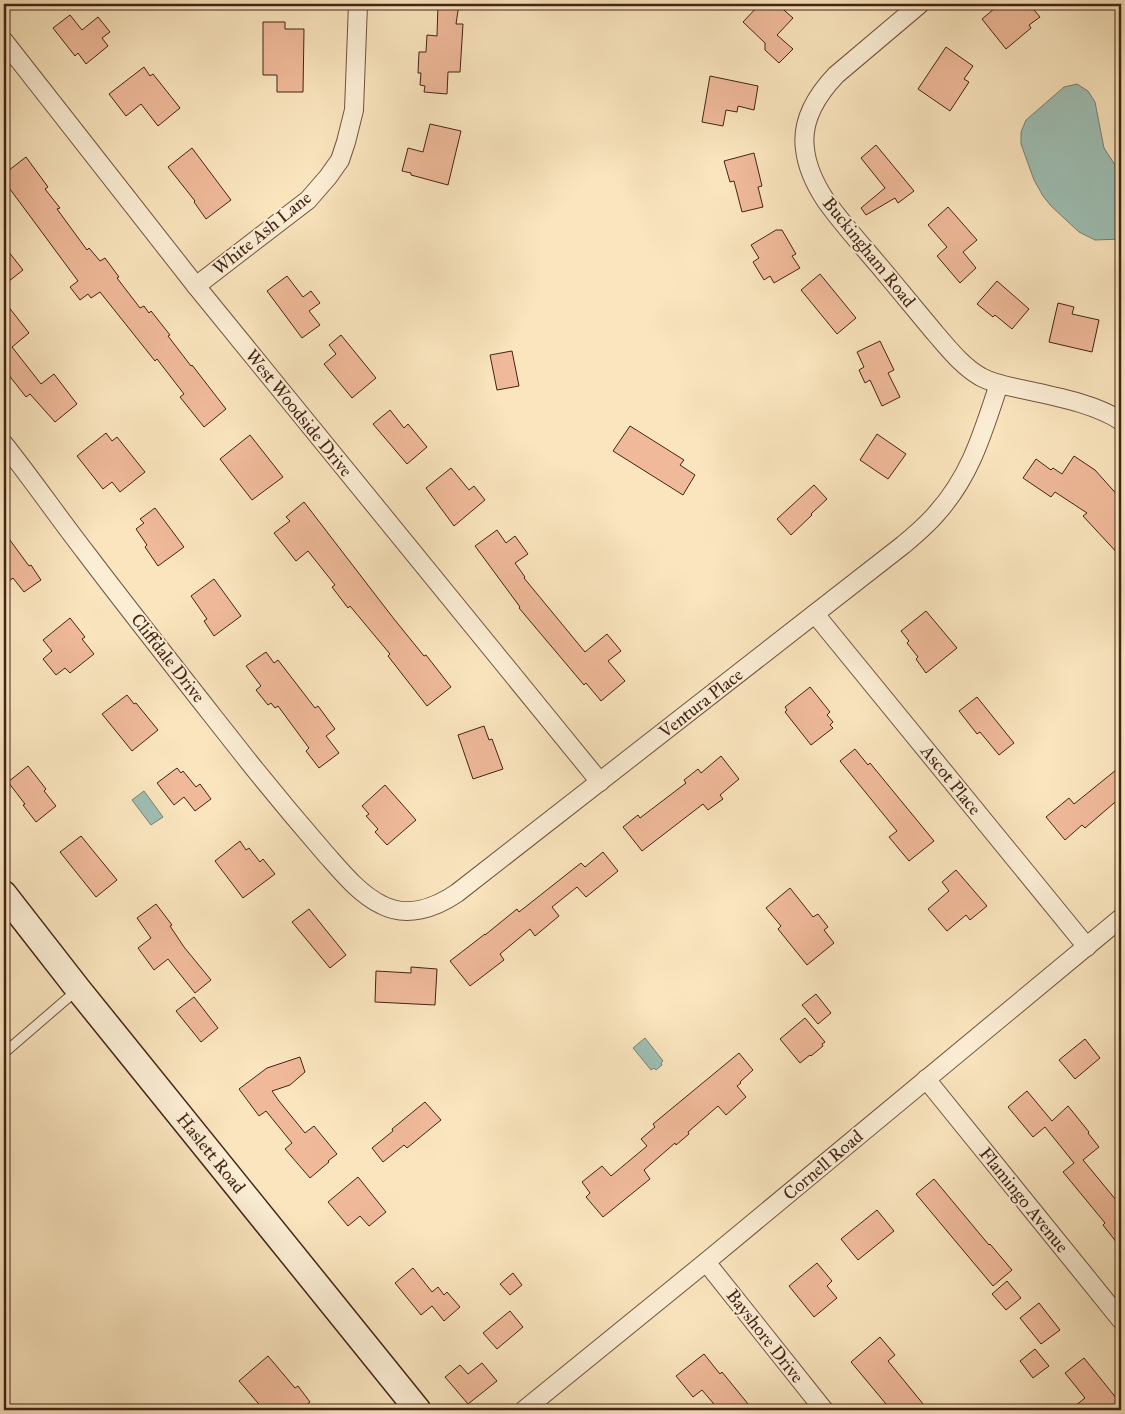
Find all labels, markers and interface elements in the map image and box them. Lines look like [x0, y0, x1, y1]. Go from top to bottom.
street label: White Ash Lane [208, 187, 316, 279]
street label: Buckingham Road [817, 192, 920, 312]
street label: West Woodside Drive [241, 345, 357, 481]
street label: Cliffdale Drive [126, 609, 210, 707]
street label: Ventura Place [654, 663, 747, 743]
street label: Ascot Place [916, 740, 986, 819]
street label: Haslett Road [172, 1108, 250, 1198]
street label: Cornell Road [779, 1125, 867, 1205]
street label: Flamingo Avenue [974, 1143, 1073, 1258]
street label: Bayshore Drive [722, 1285, 808, 1387]

